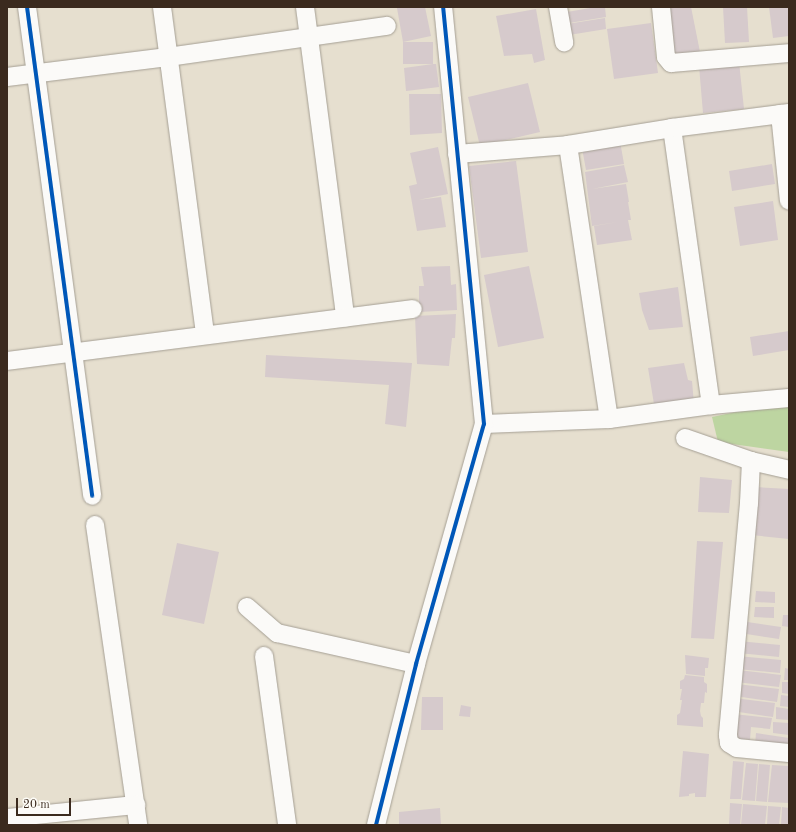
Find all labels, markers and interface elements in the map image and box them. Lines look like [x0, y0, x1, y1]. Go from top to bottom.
scale bar [18, 790, 73, 816]
text: 20 m [23, 799, 50, 811]

